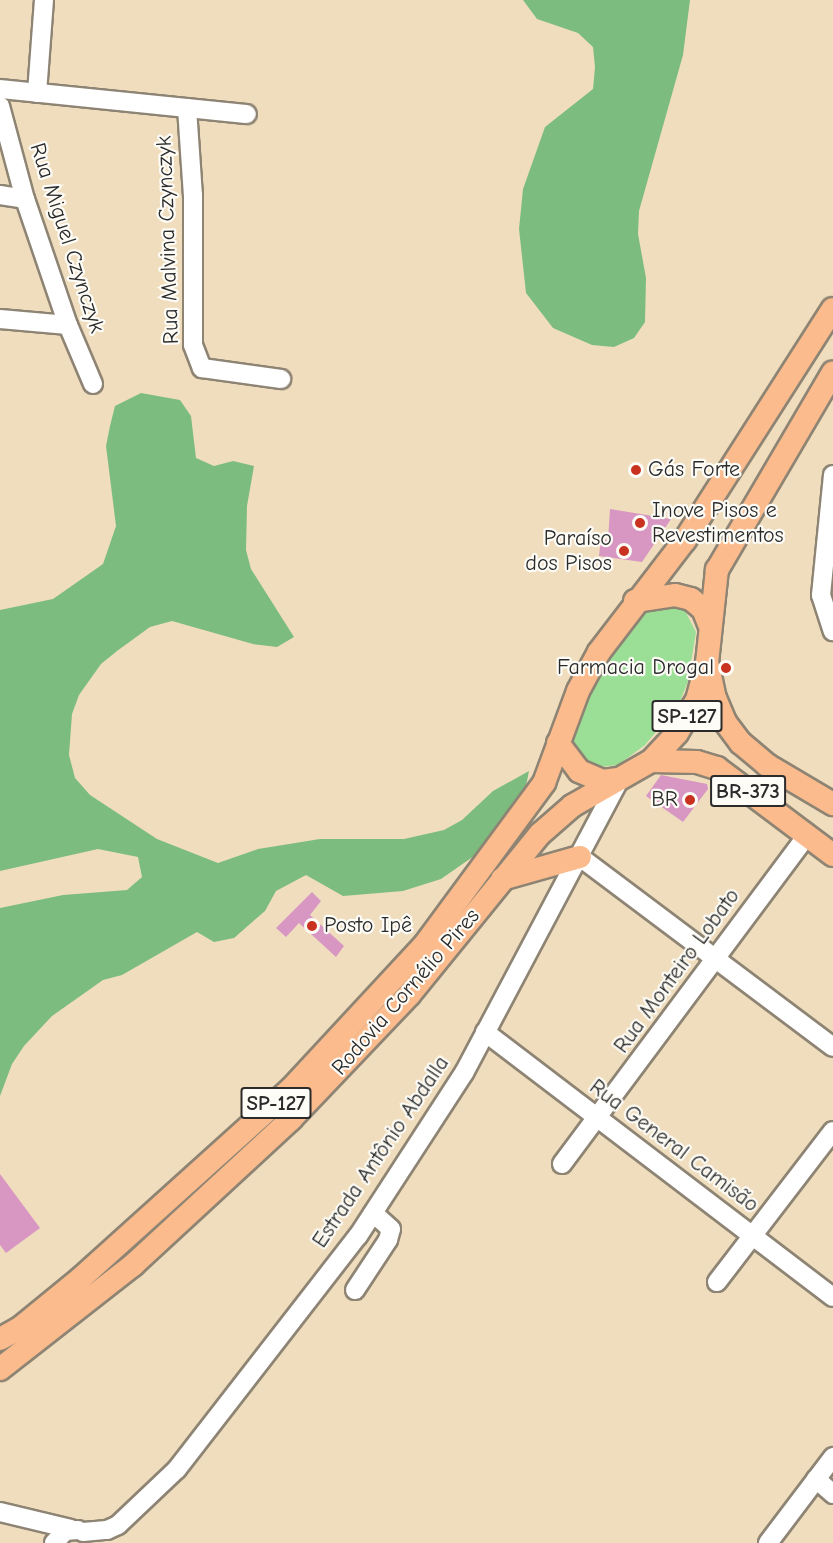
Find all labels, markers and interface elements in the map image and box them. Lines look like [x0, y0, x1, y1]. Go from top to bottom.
street label: Rua Malvina Czynczyk [151, 135, 185, 345]
street label: Rua Miguel Czynczyk [24, 140, 110, 336]
place label: Gás Forte [648, 457, 740, 483]
marker: Gás Forte [629, 463, 643, 477]
place label: Inove Pisos e Revestimentos [652, 497, 784, 548]
marker: Inove Pisos e Revestimentos [633, 516, 647, 530]
place label: Paraíso dos Pisos [525, 525, 612, 576]
marker: Paraíso dos Pisos [617, 544, 631, 558]
place label: Farmacia Drogal [557, 655, 714, 681]
marker: Farmacia Drogal [719, 661, 733, 675]
road number: SP-127 [651, 698, 723, 734]
road number: BR-373 [709, 773, 787, 809]
place label: BR [651, 787, 678, 813]
marker: BR [683, 793, 697, 807]
street label: Rua Monteiro Lobato [608, 884, 746, 1058]
street label: Rodovia Cornélio Pires [326, 903, 486, 1081]
place label: Posto Ipê [324, 913, 412, 939]
marker: Posto Ipê [305, 919, 319, 933]
street label: Estrada Antônio Abdalla [307, 1051, 455, 1253]
street label: Rua General Camisão [584, 1074, 764, 1218]
road number: SP-127 [240, 1085, 312, 1121]

